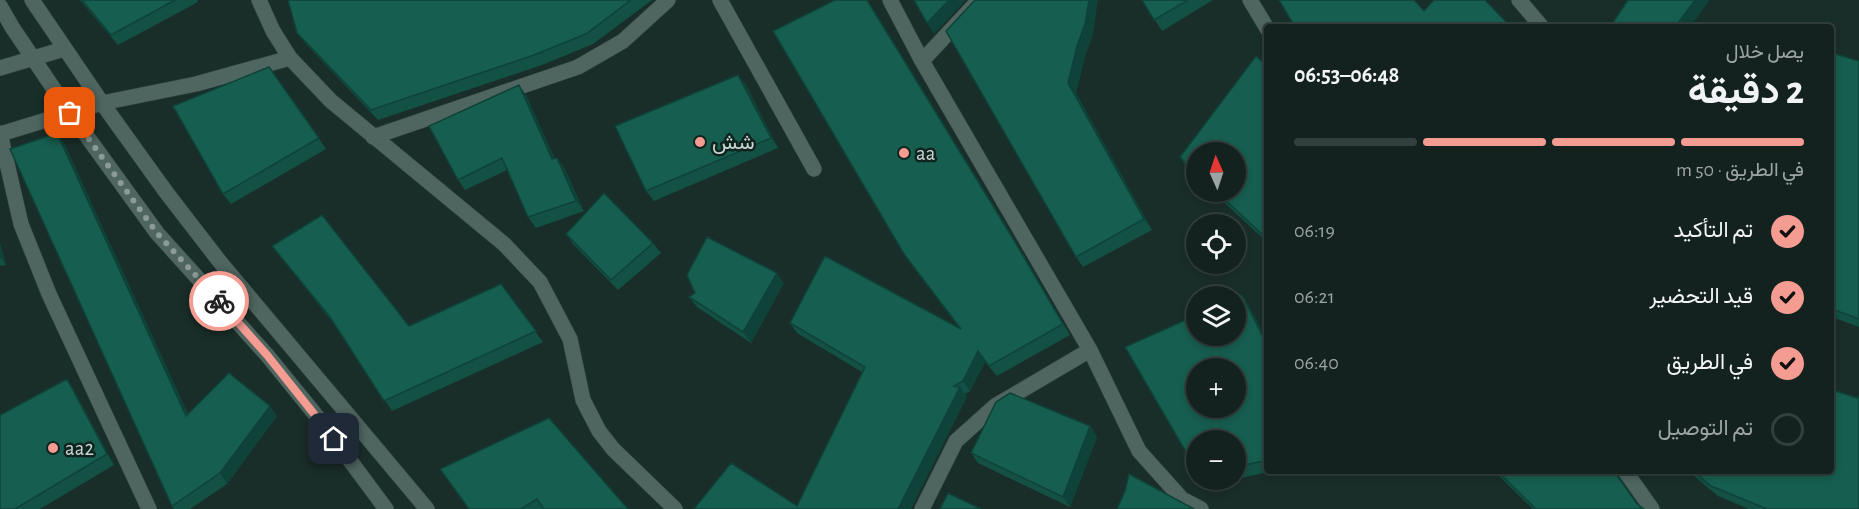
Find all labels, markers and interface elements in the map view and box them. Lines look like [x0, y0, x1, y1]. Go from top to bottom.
text: يصل خلال [1726, 42, 1804, 62]
text: 06:48–06:53 [1294, 64, 1399, 86]
text: 2 دقيقة [1688, 72, 1804, 111]
pin [44, 87, 95, 138]
icon: bag [53, 96, 86, 129]
place label: شش [712, 132, 755, 154]
marker: شش [693, 135, 707, 149]
north arrow [1186, 142, 1246, 202]
map controls [1186, 142, 1246, 490]
place label: aa [916, 143, 936, 164]
marker: aa [897, 146, 911, 160]
text: في الطريق · 50 m [1676, 160, 1804, 180]
button: locate [1186, 214, 1246, 274]
icon: check [1771, 215, 1804, 248]
text: تم التأكيد [1674, 219, 1753, 241]
text: 06:19 [1294, 221, 1335, 241]
courier [189, 271, 249, 331]
icon: check [1771, 281, 1804, 314]
icon: bike [203, 285, 236, 318]
text: قيد التحضير [1649, 285, 1753, 307]
button: layers [1186, 286, 1246, 346]
text: 06:21 [1294, 287, 1335, 307]
icon: check [1771, 347, 1804, 380]
text: في الطريق [1666, 351, 1753, 373]
text: 06:40 [1294, 353, 1339, 373]
button: + [1186, 358, 1246, 418]
pin [308, 413, 359, 464]
text: تم التوصيل [1658, 417, 1753, 439]
icon: home [317, 422, 350, 455]
button: − [1186, 430, 1246, 490]
place label: aa2 [65, 438, 94, 459]
marker: aa2 [46, 441, 60, 455]

